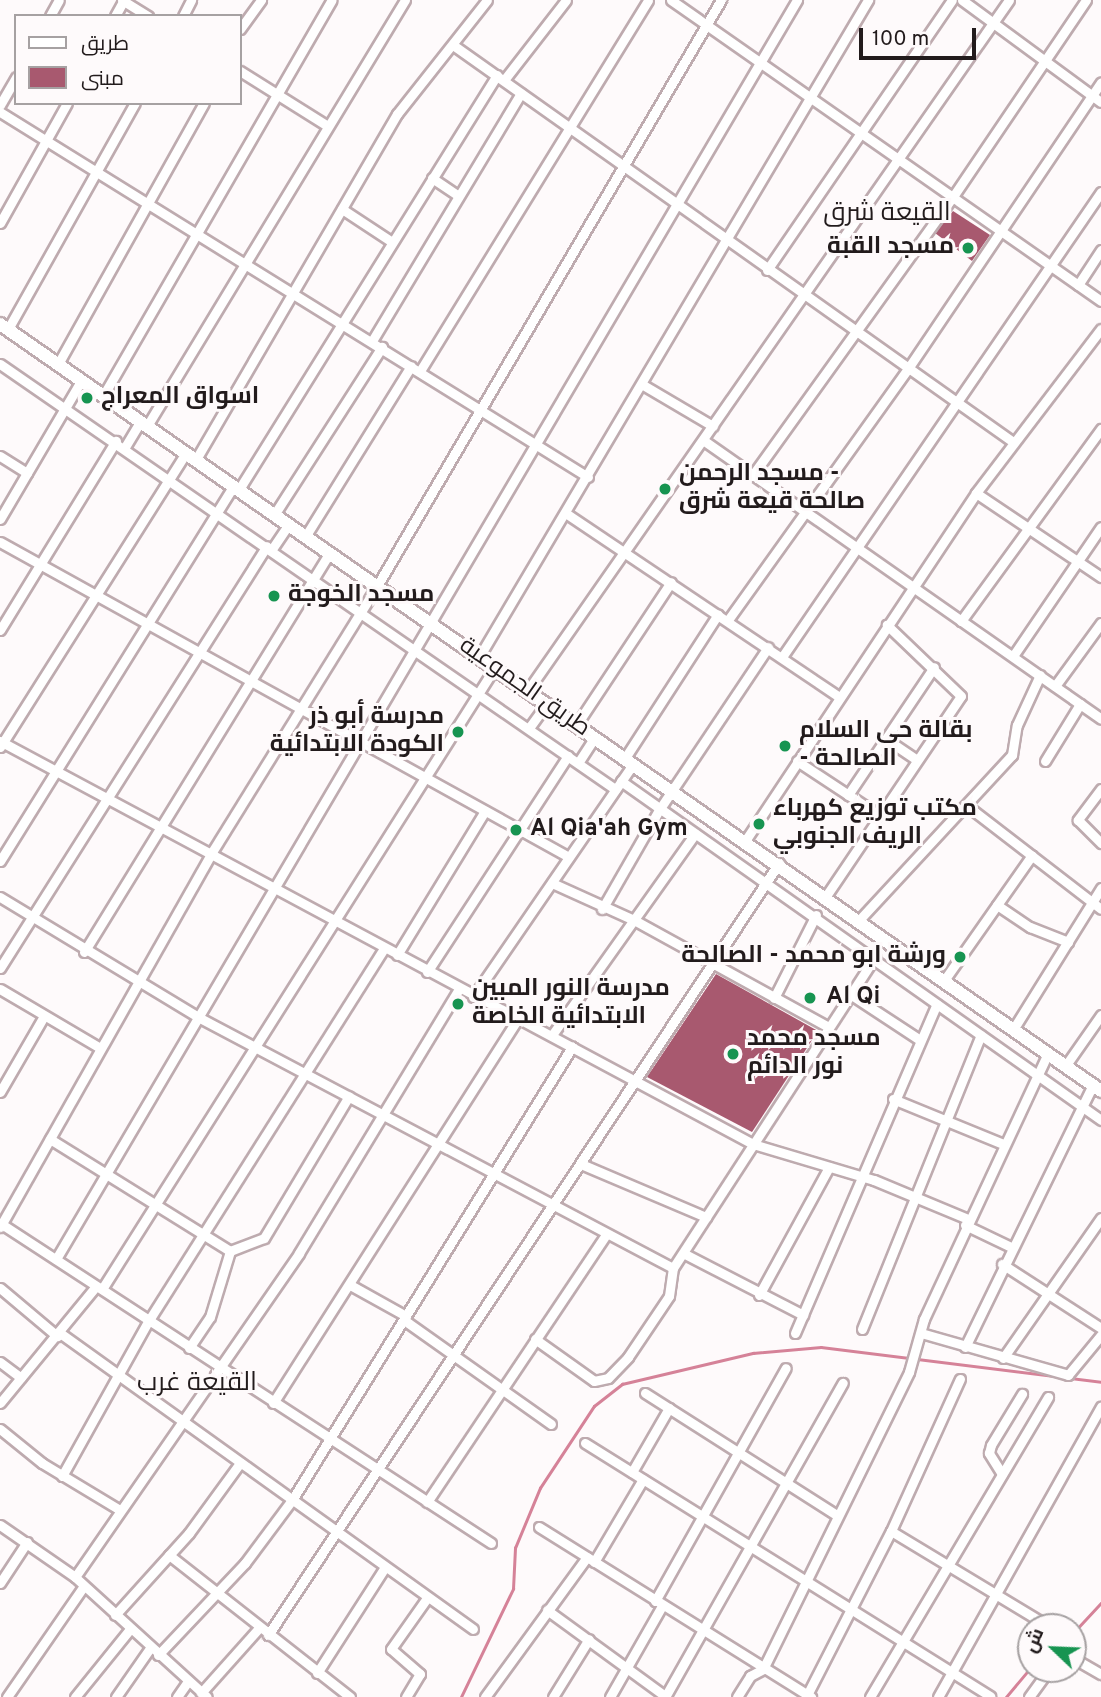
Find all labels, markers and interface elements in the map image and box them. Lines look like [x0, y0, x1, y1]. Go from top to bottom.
legend [14, 14, 242, 105]
scale bar [863, 14, 980, 58]
text: 100 m [872, 26, 929, 53]
text: طريق [81, 31, 129, 58]
text: مبنى [81, 66, 124, 93]
district label: القيعة شرق [823, 198, 951, 230]
place label: مسجد القبة [827, 234, 954, 262]
marker: مسجد القبة [960, 240, 976, 256]
place label: اسواق المعراج [101, 384, 259, 412]
marker: اسواق المعراج [79, 390, 95, 406]
place label: مسجد الرحمن - صالحة قيعة شرق [679, 461, 865, 517]
marker: مسجد الرحمن - صالحة قيعة شرق [657, 481, 673, 497]
place label: مسجد الخوجة [288, 582, 434, 610]
marker: مسجد الخوجة [266, 588, 282, 604]
street label: طريق الجموعية [453, 632, 595, 744]
place label: مدرسة أبو ذر الكودة الابتدائية [270, 704, 444, 760]
place label: بقالة حي السلام - الصالحة [799, 718, 972, 774]
marker: مدرسة أبو ذر الكودة الابتدائية [450, 724, 466, 740]
marker: بقالة حي السلام - الصالحة [777, 738, 793, 754]
place label: مكتب توزيع كهرباء الريف الجنوبي [773, 796, 977, 852]
place label: Al Qia'ah Gym [530, 816, 688, 844]
marker: مكتب توزيع كهرباء الريف الجنوبي [751, 816, 767, 832]
marker: Al Qia'ah Gym [508, 822, 524, 838]
place label: ورشة ابو محمد - الصالحة [681, 943, 946, 971]
marker: ورشة ابو محمد - الصالحة [952, 949, 968, 965]
place label: مدرسة النور المبين الابتدائية الخاصة [472, 976, 670, 1032]
place label: Al Qi [826, 984, 880, 1012]
marker: Al Qi [800, 988, 820, 1008]
marker: مدرسة النور المبين الابتدائية الخاصة [450, 996, 466, 1012]
place label: مسجد محمد نور الدائم [747, 1026, 881, 1082]
marker: مسجد محمد نور الدائم [725, 1046, 741, 1062]
district label: القيعة غرب [137, 1368, 257, 1400]
north arrow [1017, 1613, 1087, 1683]
text: ش [1019, 1625, 1050, 1656]

